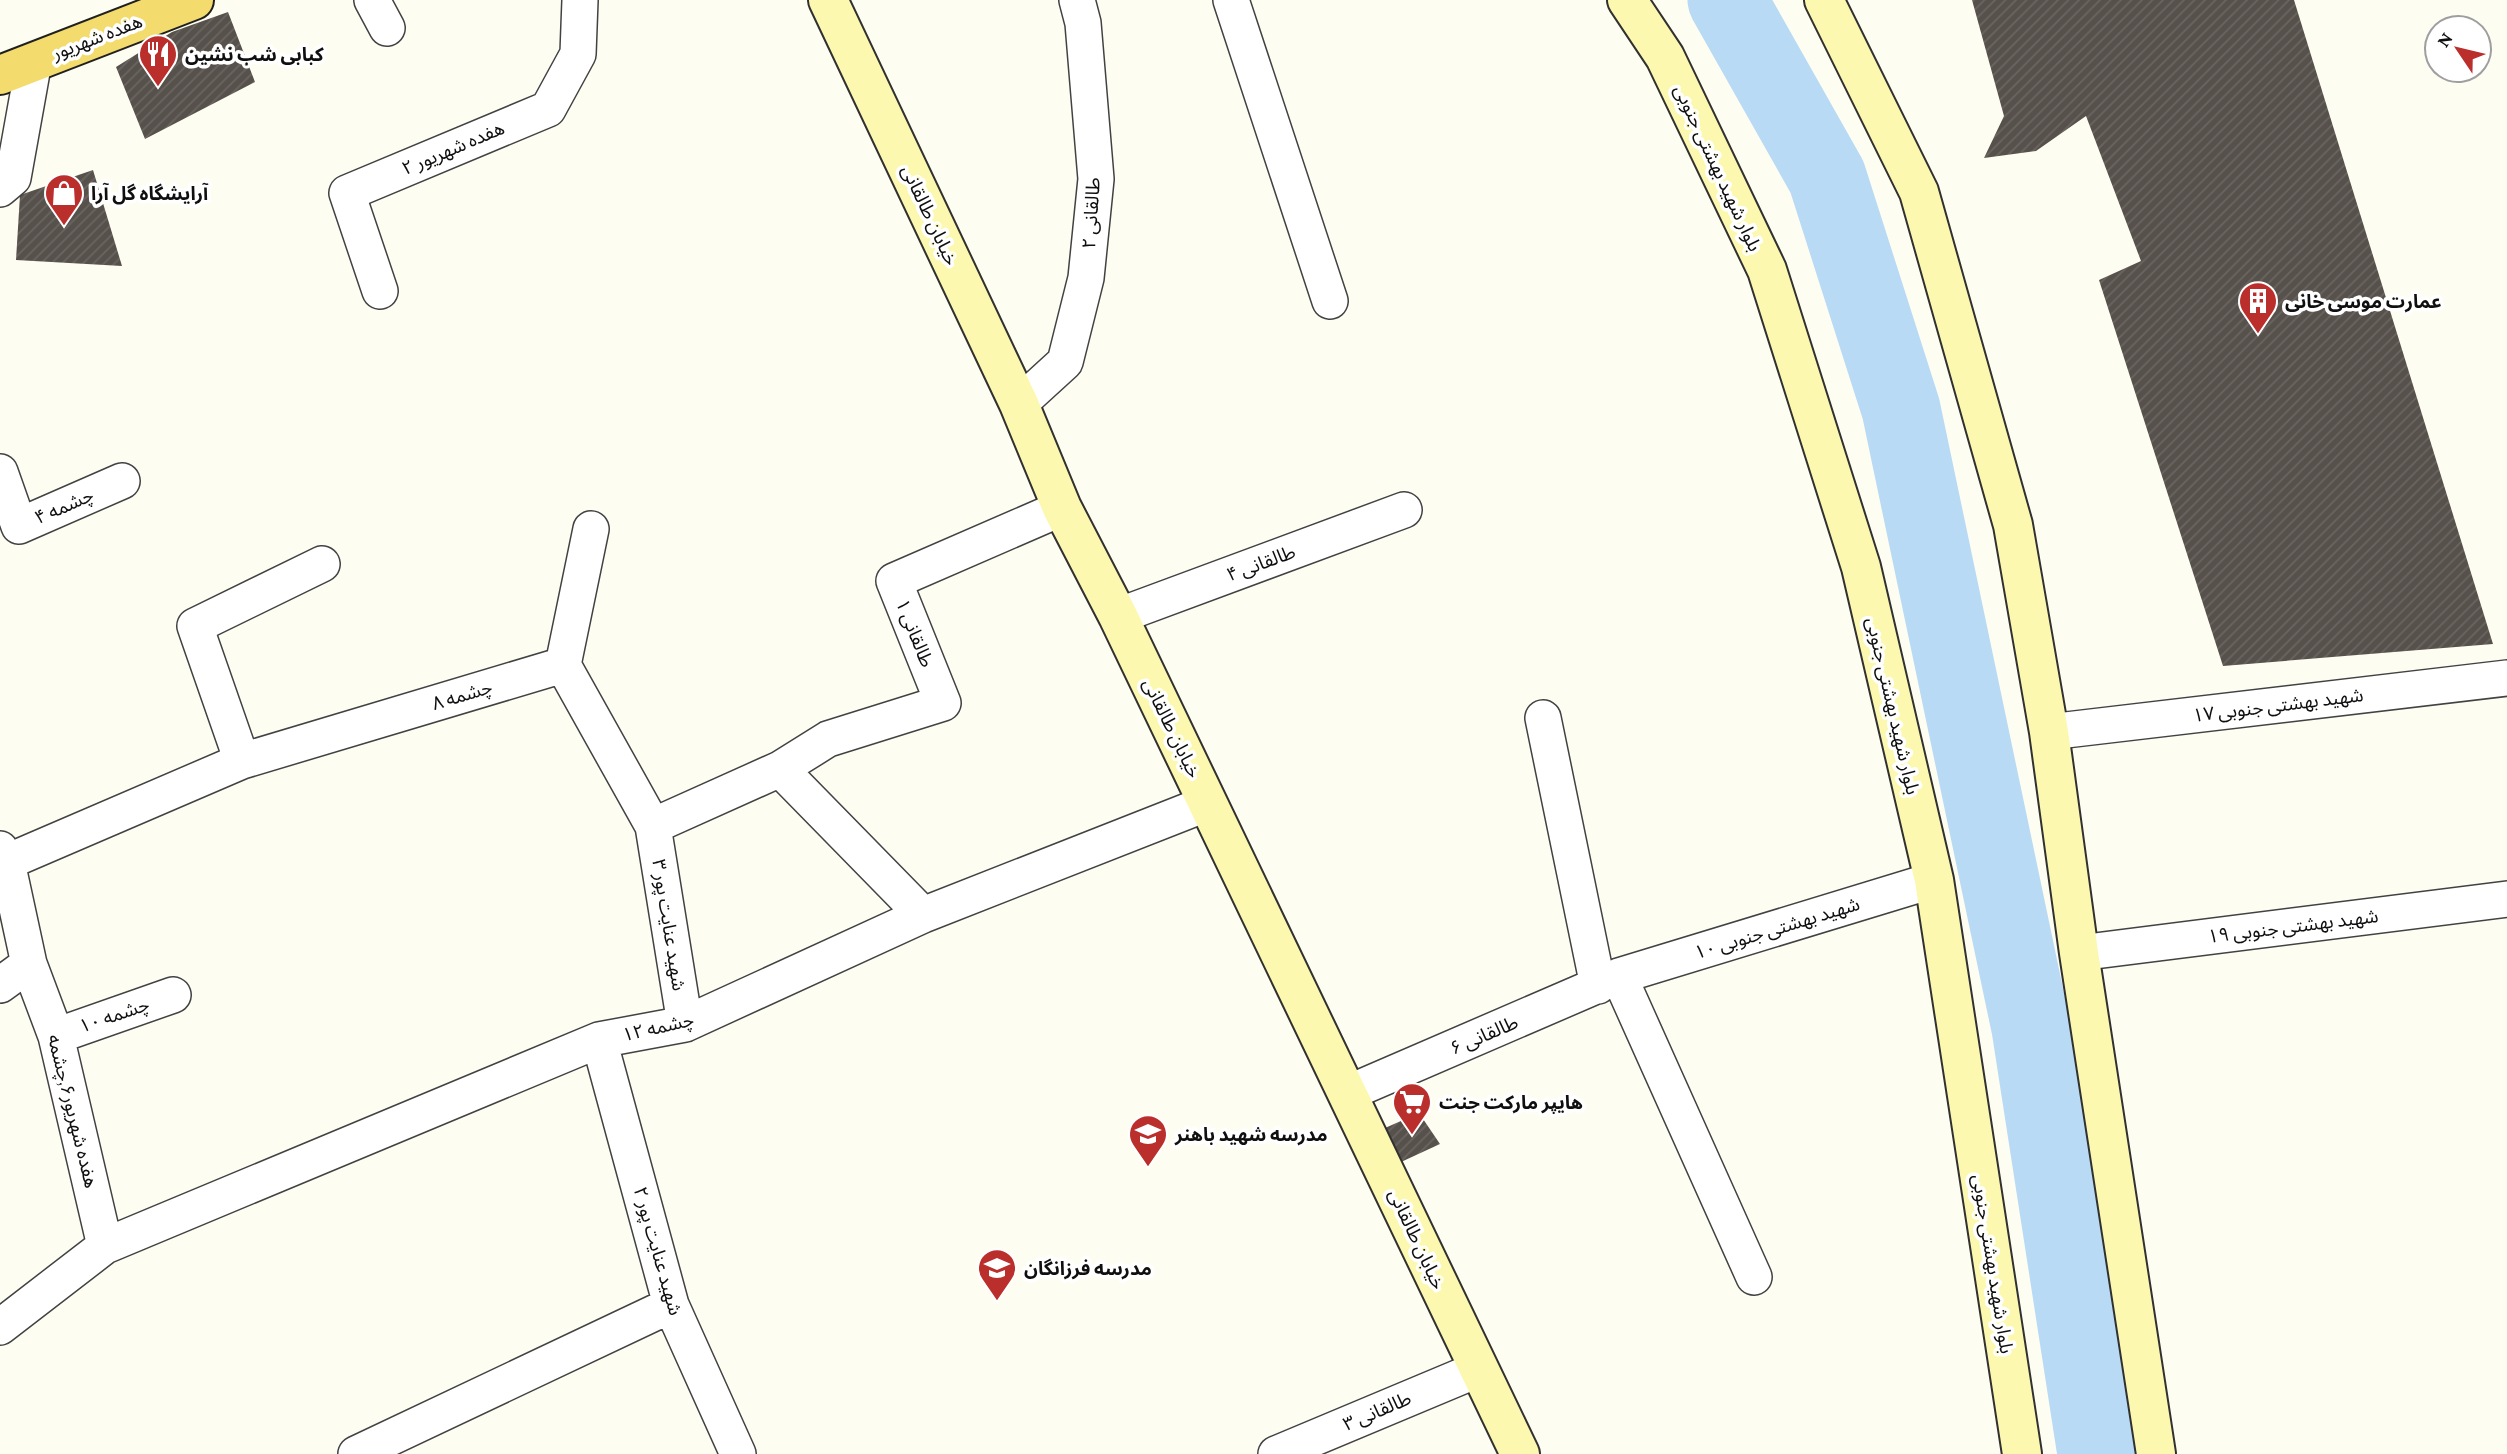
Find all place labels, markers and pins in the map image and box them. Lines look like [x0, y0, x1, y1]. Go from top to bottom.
restaurant icon: کبابی شب نشین [137, 33, 179, 88]
place label: کبابی شب نشین [185, 44, 324, 65]
shop icon: آرایشگاه گل آرا [43, 172, 85, 227]
place label: آرایشگاه گل آرا [91, 182, 209, 205]
building icon: عمارت موسی خانی [2237, 280, 2279, 335]
place label: عمارت موسی خانی [2285, 291, 2442, 313]
supermarket icon: هایپر مارکت جنت [1391, 1081, 1433, 1136]
place label: هایپر مارکت جنت [1439, 1092, 1583, 1114]
school or university icon: مدرسه شهید باهنر [1127, 1113, 1169, 1168]
place label: مدرسه شهید باهنر [1174, 1124, 1328, 1146]
school or university icon: مدرسه فرزانگان [976, 1247, 1018, 1302]
place label: مدرسه فرزانگان [1024, 1258, 1152, 1280]

